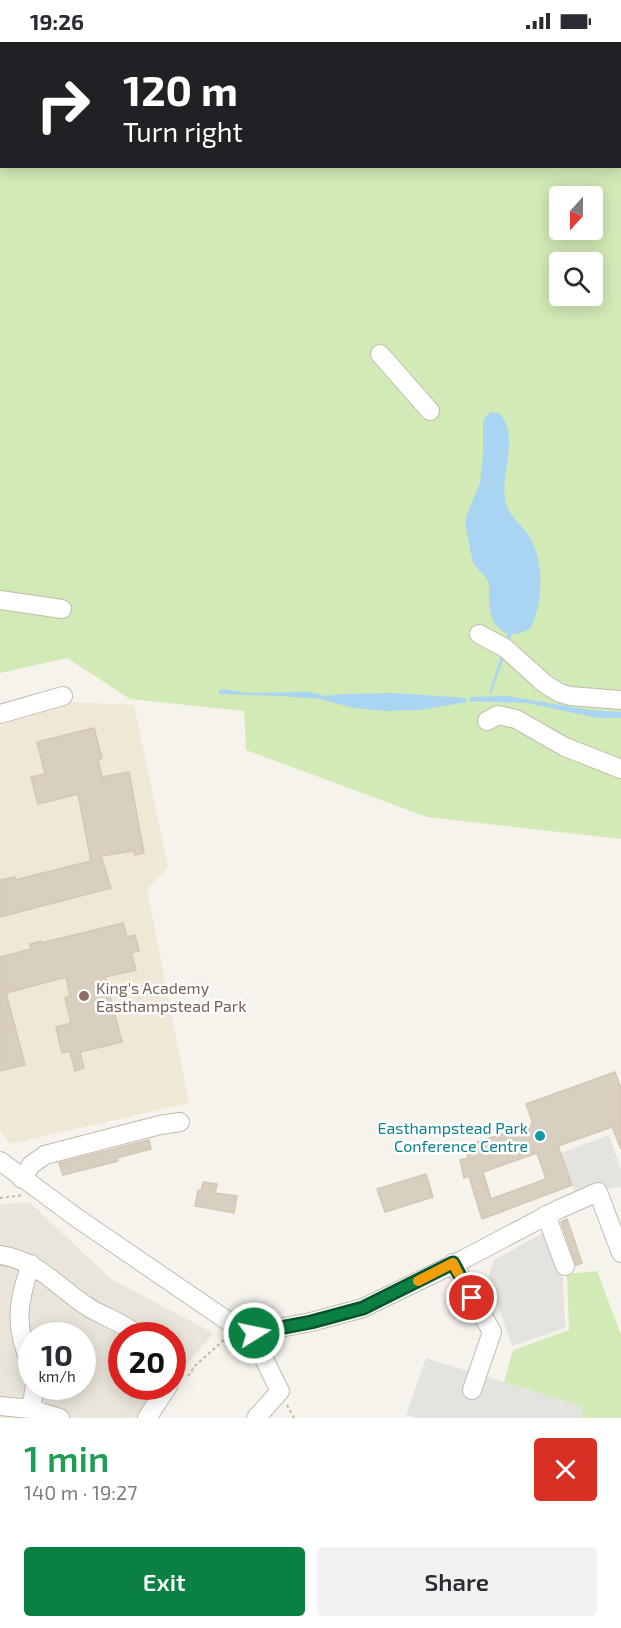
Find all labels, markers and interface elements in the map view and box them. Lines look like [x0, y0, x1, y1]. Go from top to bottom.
text: 19:26 [30, 8, 84, 34]
text: 120 m [123, 64, 238, 114]
icon: right [24, 66, 102, 144]
text: Turn right [123, 115, 243, 147]
north arrow [549, 186, 603, 240]
map controls [549, 186, 603, 306]
button: search [549, 252, 603, 306]
place label: King's Academy Easthampstead Park [96, 978, 246, 1015]
marker: King's Academy Easthampstead Park [77, 989, 91, 1003]
place label: Easthampstead Park Conference Centre [378, 1118, 528, 1155]
marker: Easthampstead Park Conference Centre [533, 1129, 547, 1143]
pin [446, 1272, 497, 1323]
icon: arrive [455, 1281, 488, 1314]
position arrow [222, 1301, 286, 1365]
speed limit sign: 20 [108, 1322, 186, 1400]
text: 10 [41, 1336, 73, 1372]
text: km/h [38, 1367, 76, 1385]
text: 1 min [24, 1436, 109, 1479]
button: close [534, 1438, 597, 1501]
text: 140 m · 19:27 [24, 1480, 138, 1504]
button: Exit [24, 1547, 305, 1616]
button: Share [317, 1547, 597, 1616]

